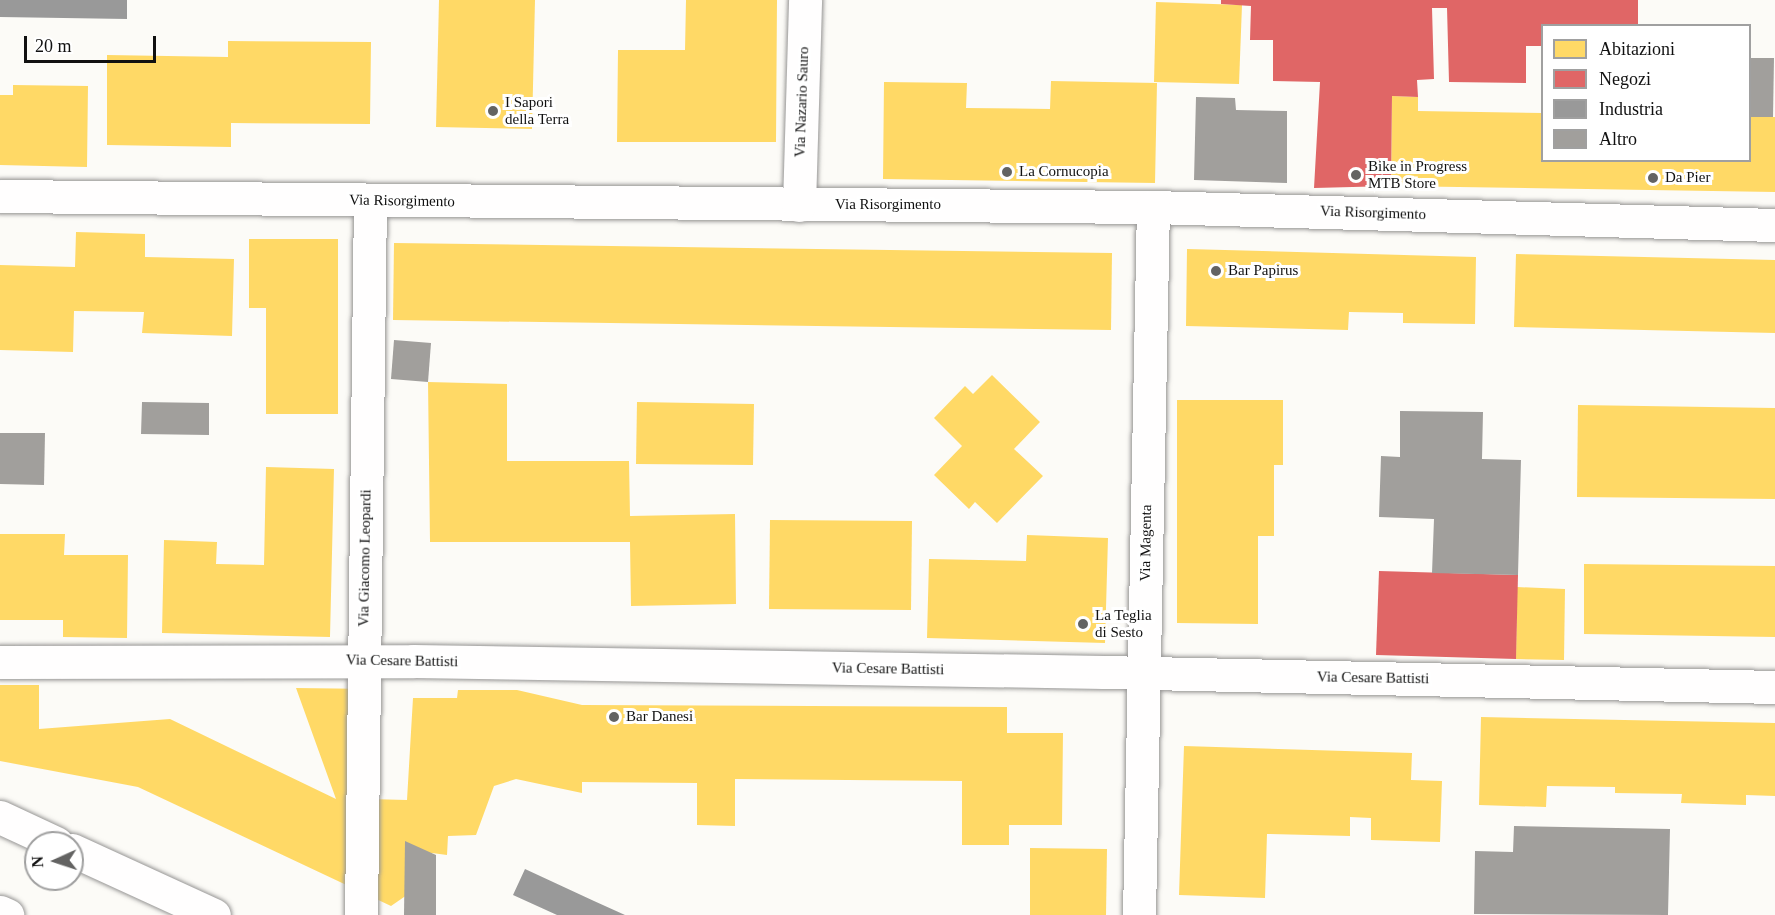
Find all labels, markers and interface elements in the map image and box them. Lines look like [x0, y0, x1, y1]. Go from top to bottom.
scale bar [27, 24, 159, 62]
legend [1541, 24, 1751, 162]
text: 20 m [35, 36, 72, 56]
text: Abitazioni [1599, 39, 1675, 59]
street label: Via Nazario Sauro [791, 46, 813, 158]
text: Negozi [1599, 69, 1651, 89]
place label: I Sapori della Terra [505, 93, 569, 128]
text: Industria [1599, 99, 1663, 119]
marker: I Sapori della Terra [486, 104, 500, 118]
text: Altro [1599, 129, 1637, 149]
place label: Bike in Progress MTB Store [1368, 157, 1467, 192]
place label: La Cornucopia [1019, 163, 1109, 181]
marker: La Cornucopia [1000, 165, 1014, 179]
marker: Bike in Progress MTB Store [1349, 168, 1363, 182]
place label: Da Pier [1665, 169, 1710, 187]
marker: Da Pier [1646, 171, 1660, 185]
street label: Via Risorgimento [349, 191, 455, 211]
street label: Via Risorgimento [835, 196, 941, 214]
street label: Via Risorgimento [1320, 202, 1426, 224]
place label: Bar Papirus [1228, 262, 1298, 280]
marker: Bar Papirus [1209, 264, 1223, 278]
street label: Via Giacomo Leopardi [355, 489, 375, 627]
street label: Via Magenta [1136, 504, 1156, 582]
place label: La Teglia di Sesto [1095, 606, 1152, 641]
marker: La Teglia di Sesto [1076, 617, 1090, 631]
street label: Via Cesare Battisti [346, 651, 458, 671]
street label: Via Cesare Battisti [832, 659, 944, 679]
street label: Via Cesare Battisti [1317, 668, 1429, 688]
place label: Bar Danesi [626, 708, 693, 726]
marker: Bar Danesi [607, 710, 621, 724]
north arrow [24, 831, 84, 891]
text: N [29, 856, 46, 868]

